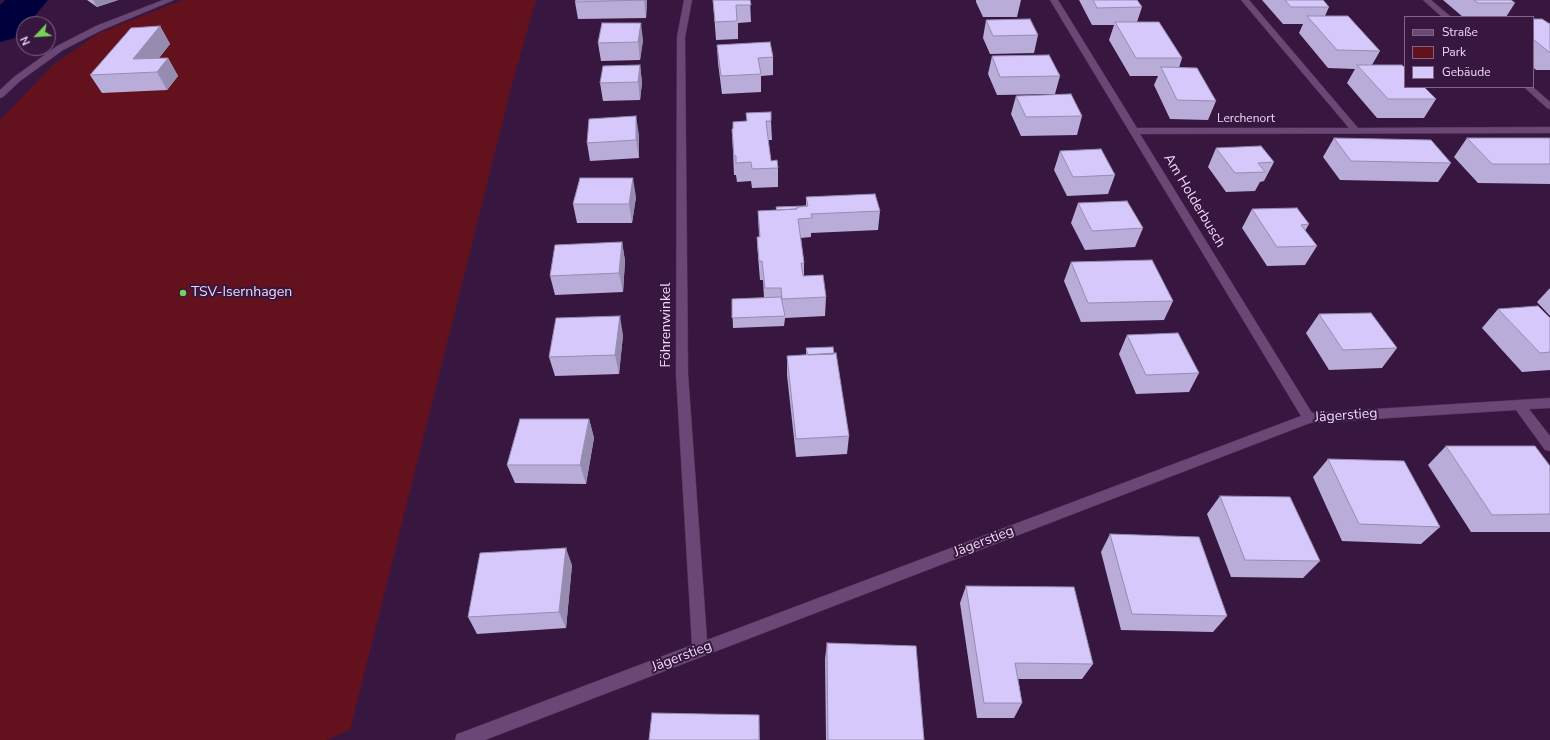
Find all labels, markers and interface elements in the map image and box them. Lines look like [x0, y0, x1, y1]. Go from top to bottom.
north arrow [16, 16, 56, 56]
legend [1404, 16, 1534, 88]
text: Straße [1442, 24, 1478, 40]
text: N [17, 34, 34, 48]
text: Park [1442, 44, 1466, 60]
text: Gebäude [1442, 64, 1491, 80]
street label: Lerchenort [1217, 112, 1275, 126]
street label: Am Holderbusch [1159, 151, 1229, 251]
street label: Föhrenwinkel [659, 283, 675, 367]
place label: TSV-Isernhagen [191, 285, 292, 301]
marker: TSV-Isernhagen [178, 288, 188, 298]
street label: Jägerstieg [1314, 405, 1378, 427]
street label: Jägerstieg [952, 523, 1016, 561]
street label: Jägerstieg [650, 638, 714, 676]

